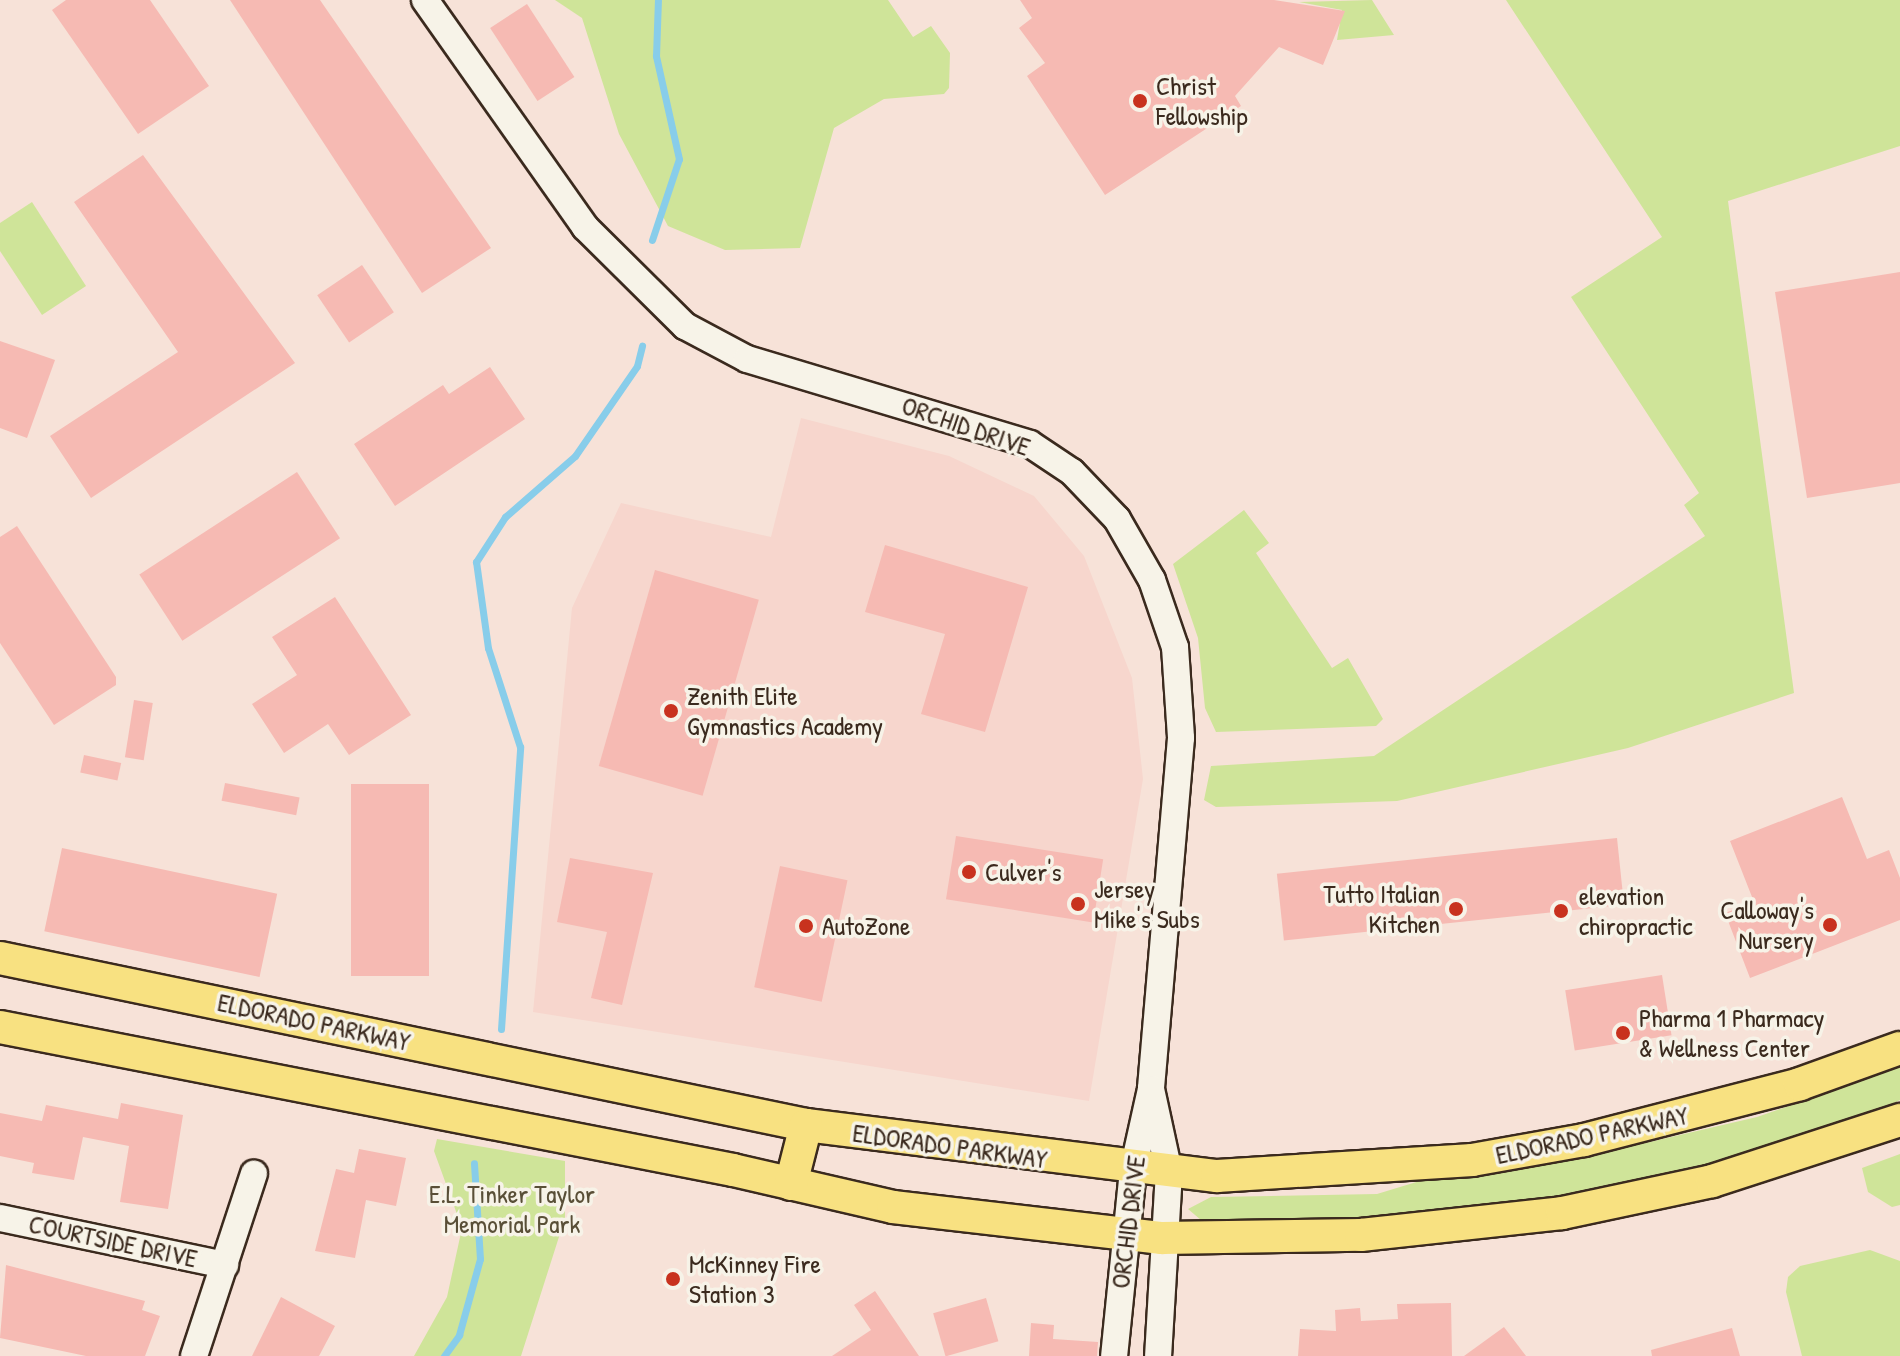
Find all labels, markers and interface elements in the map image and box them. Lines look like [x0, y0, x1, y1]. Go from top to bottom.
place label: Christ Fellowship [1156, 70, 1248, 132]
marker: Christ Fellowship [1131, 92, 1149, 110]
street label: ORCHID DRIVE [898, 390, 1034, 462]
place label: Zenith Elite Gymnastics Academy [687, 680, 883, 742]
marker: Zenith Elite Gymnastics Academy [662, 702, 680, 720]
place label: Culver's [985, 856, 1062, 888]
marker: Culver's [960, 863, 978, 881]
place label: Jersey Mike's Subs [1094, 873, 1200, 934]
place label: Tutto Italian Kitchen [1323, 878, 1440, 940]
place label: elevation chiropractic [1579, 880, 1693, 942]
place label: Calloway's Nursery [1720, 894, 1814, 956]
marker: Jersey Mike's Subs [1069, 895, 1087, 913]
marker: Tutto Italian Kitchen [1447, 900, 1465, 918]
marker: elevation chiropractic [1550, 900, 1572, 922]
place label: AutoZone [822, 910, 910, 942]
marker: Calloway's Nursery [1821, 916, 1839, 934]
marker: AutoZone [797, 917, 815, 935]
street label: ELDORADO PARKWAY [215, 986, 413, 1058]
place label: Pharma 1 Pharmacy & Wellness Center [1639, 1002, 1824, 1064]
marker: Pharma 1 Pharmacy & Wellness Center [1614, 1024, 1632, 1042]
street label: ELDORADO PARKWAY [1493, 1099, 1691, 1171]
street label: ELDORADO PARKWAY [851, 1117, 1049, 1175]
street label: ORCHID DRIVE [1104, 1154, 1152, 1290]
park label: E.L. Tinker Taylor Memorial Park [429, 1178, 595, 1240]
street label: COURTSIDE DRIVE [26, 1208, 200, 1274]
place label: McKinney Fire Station 3 [689, 1248, 821, 1310]
marker: McKinney Fire Station 3 [664, 1270, 682, 1288]

